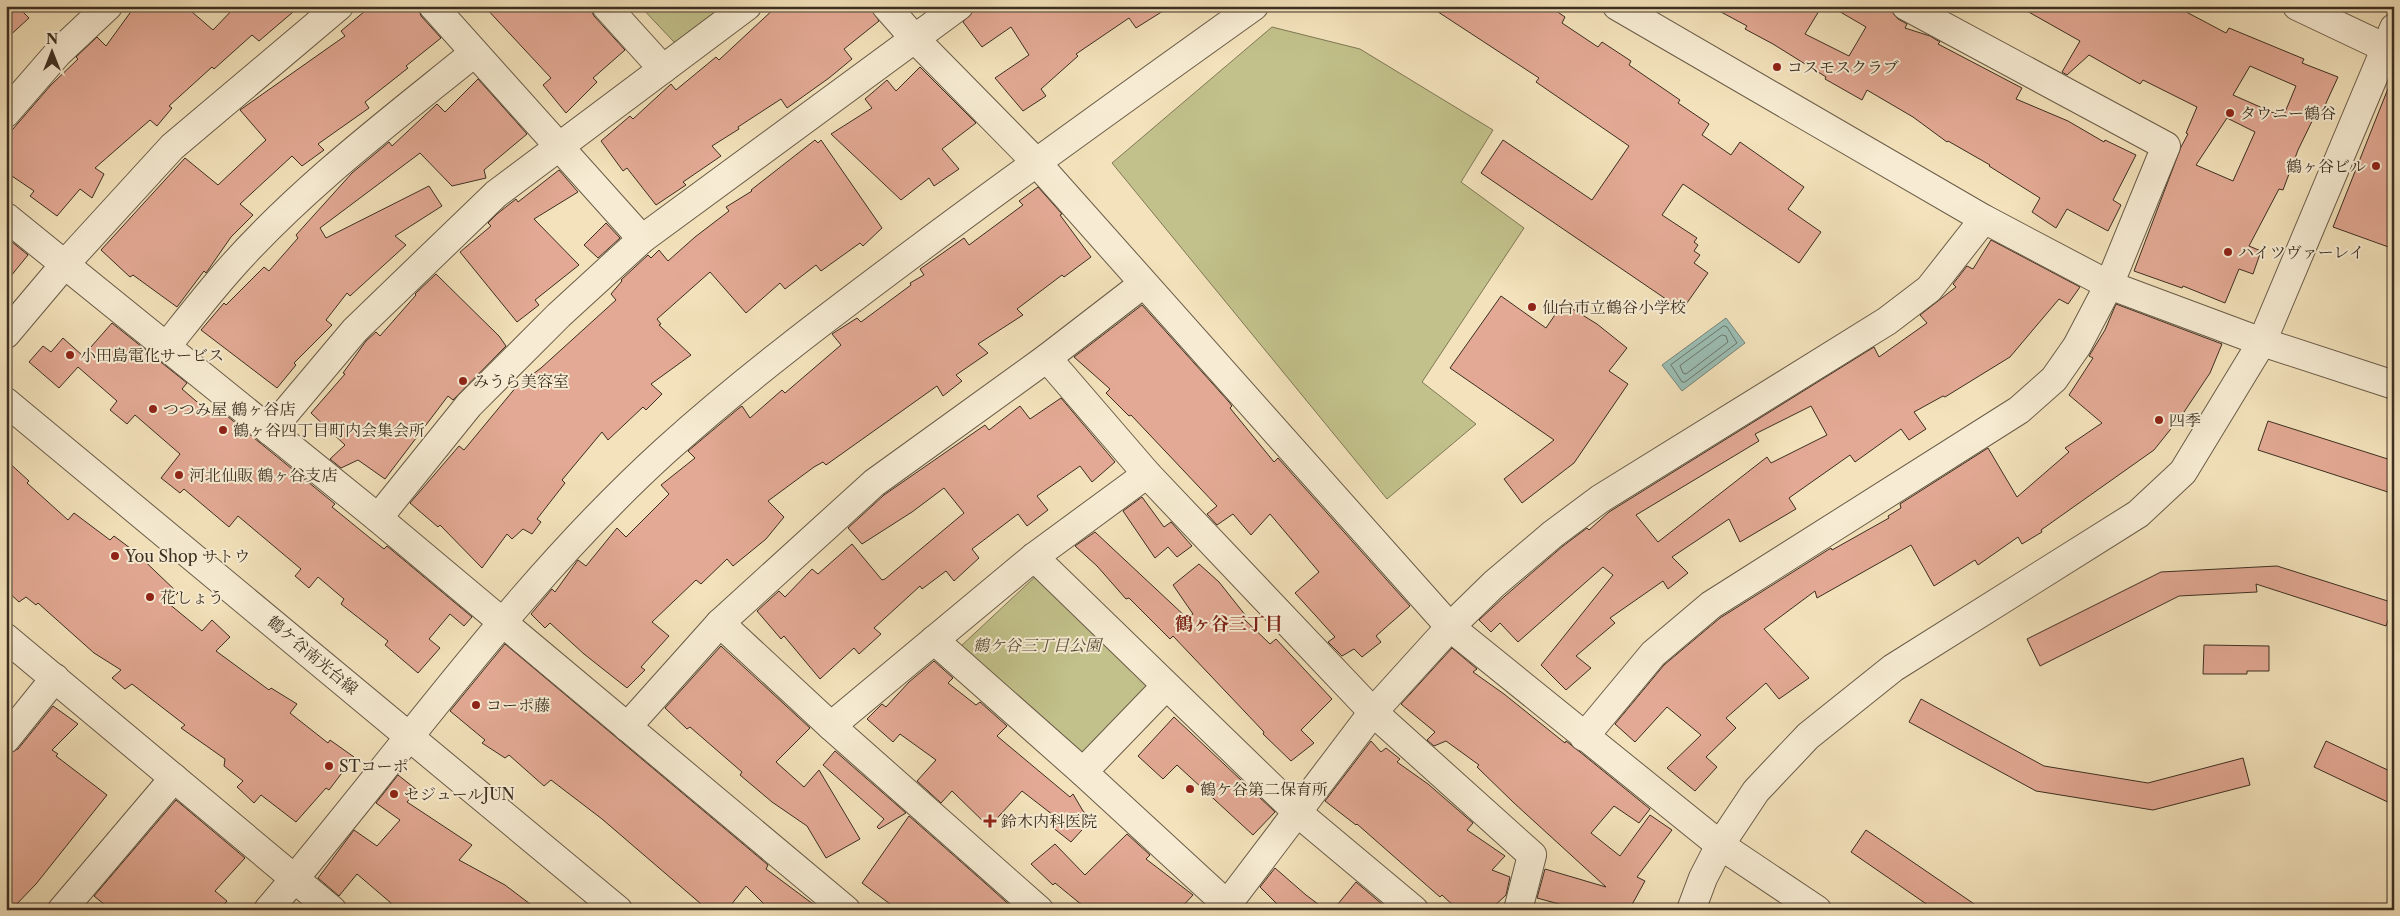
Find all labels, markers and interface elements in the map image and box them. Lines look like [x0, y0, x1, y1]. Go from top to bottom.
north arrow [28, 28, 78, 78]
text: N [46, 30, 58, 48]
place label: コスモスクラブ [1787, 57, 1899, 77]
marker: コスモスクラブ [1771, 61, 1783, 73]
place label: タウニー鶴谷 [2240, 103, 2336, 123]
marker: タウニー鶴谷 [2224, 107, 2236, 119]
place label: 鶴ヶ谷ビル [2286, 156, 2366, 176]
marker: 鶴ヶ谷ビル [2370, 160, 2382, 172]
place label: ハイツヴァーレイ [2238, 242, 2365, 262]
marker: ハイツヴァーレイ [2222, 246, 2234, 258]
place label: 仙台市立鶴谷小学校 [1542, 297, 1686, 317]
marker: 仙台市立鶴谷小学校 [1526, 301, 1538, 313]
place label: 小田島電化サービス [80, 345, 224, 365]
marker: 小田島電化サービス [64, 349, 76, 361]
place label: みうら美容室 [473, 371, 569, 391]
marker: みうら美容室 [457, 375, 469, 387]
place label: つつみ屋 鶴ヶ谷店 [163, 399, 295, 419]
marker: つつみ屋 鶴ヶ谷店 [147, 403, 159, 415]
place label: 四季 [2169, 410, 2201, 430]
marker: 四季 [2153, 414, 2165, 426]
place label: 鶴ヶ谷四丁目町内会集会所 [233, 420, 425, 440]
marker: 鶴ヶ谷四丁目町内会集会所 [217, 424, 229, 436]
place label: 河北仙販 鶴ヶ谷支店 [189, 465, 337, 485]
marker: 河北仙販 鶴ヶ谷支店 [173, 469, 185, 481]
place label: You Shop サトウ [124, 546, 250, 566]
marker: You Shop サトウ [109, 550, 121, 562]
place label: 花しょう [160, 587, 224, 607]
marker: 花しょう [144, 591, 156, 603]
street label: 鶴ケ谷南光台線 [264, 611, 362, 699]
district label: 鶴ヶ谷三丁目 [1175, 613, 1283, 635]
park label: 鶴ケ谷三丁目公園 [973, 635, 1104, 655]
place label: コーポ藤 [486, 695, 550, 715]
marker: コーポ藤 [470, 699, 482, 711]
place label: STコーポ [339, 756, 409, 776]
marker: STコーポ [323, 760, 335, 772]
place label: 鶴ケ谷第二保育所 [1200, 779, 1328, 799]
marker: 鶴ケ谷第二保育所 [1184, 783, 1196, 795]
place label: セジュールJUN [404, 784, 515, 804]
marker: セジュールJUN [388, 788, 400, 800]
place label: 鈴木内科医院 [1000, 811, 1097, 831]
marker: 鈴木内科医院 [983, 814, 997, 828]

